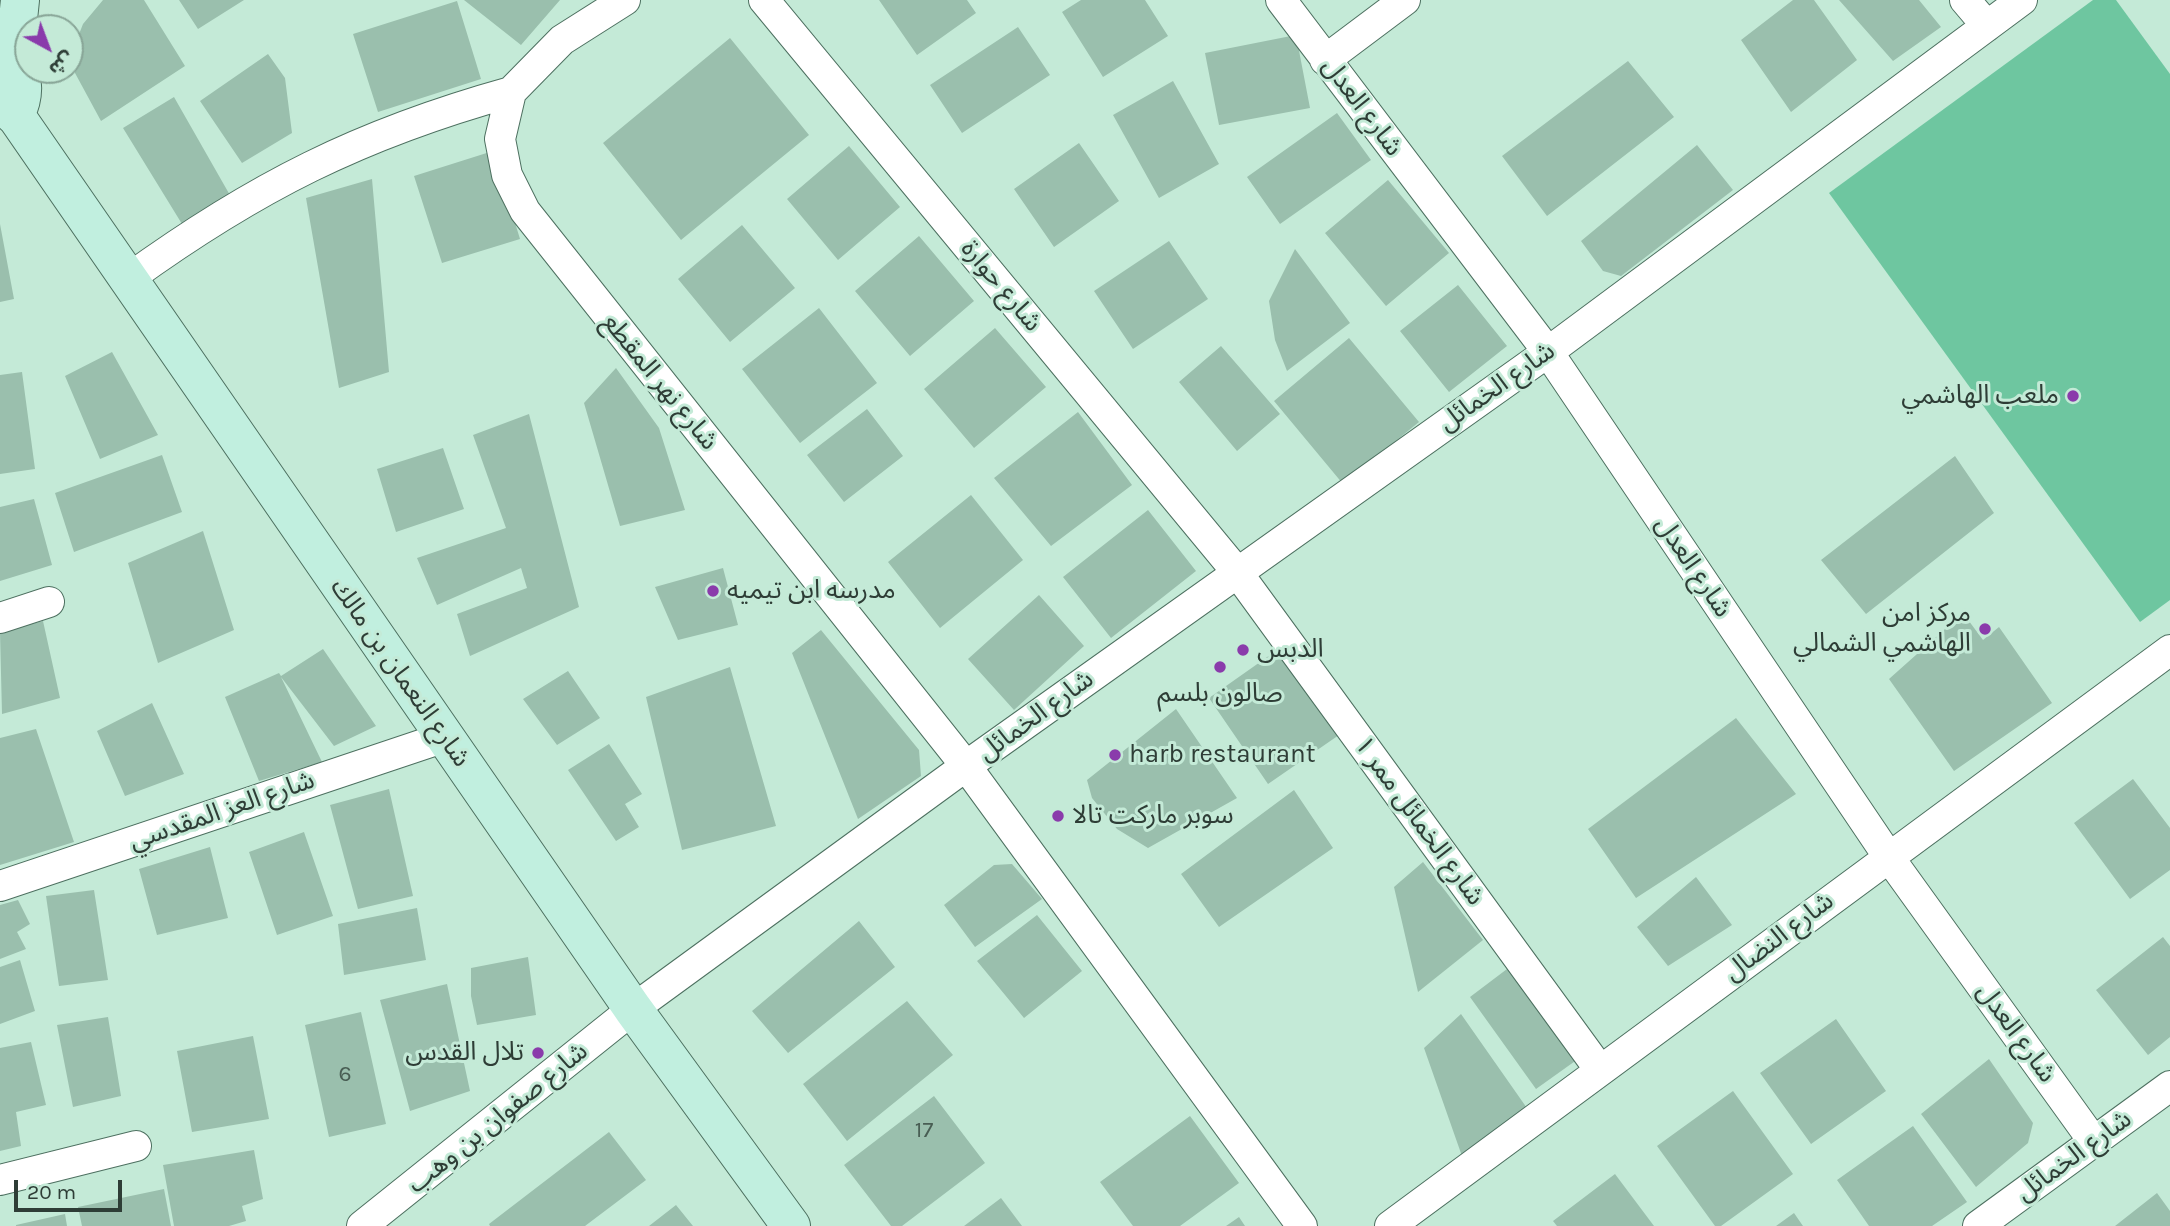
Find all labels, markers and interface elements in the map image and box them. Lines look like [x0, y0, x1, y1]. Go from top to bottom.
north arrow [14, 14, 84, 84]
text: ش [44, 46, 79, 80]
street label: شارع العدل [1315, 52, 1409, 162]
street label: شارع حوارة [954, 234, 1048, 338]
street label: شارع نهر المقطع [595, 307, 725, 457]
street label: شارع الخمائل [1433, 336, 1561, 438]
place label: ملعب الهاشمي [1901, 380, 2059, 412]
marker: ملعب الهاشمي [2065, 388, 2081, 404]
street label: شارع العدل [1648, 511, 1738, 623]
street label: شارع النعمان بن مالك [323, 573, 477, 773]
place label: مدرسه ابن تيميه [727, 575, 896, 607]
marker: مدرسه ابن تيميه [705, 583, 721, 599]
place label: مركز امن الهاشمي الشمالي [1793, 598, 1971, 660]
marker: مركز امن الهاشمي الشمالي [1977, 621, 1993, 637]
place label: الدبس [1257, 634, 1324, 666]
marker: الدبس [1235, 642, 1251, 658]
marker: صالون بلسم [1212, 659, 1228, 675]
street label: شارع الخمائل [972, 664, 1100, 768]
place label: صالون بلسم [1157, 678, 1283, 710]
street label: شارع الخمائل ممر ١ [1347, 730, 1491, 912]
place label: harb restaurant [1129, 739, 1315, 771]
marker: harb restaurant [1107, 747, 1123, 763]
street label: شارع العز المقدسي [125, 765, 319, 857]
place label: سوبر ماركت تالا [1072, 800, 1234, 832]
marker: سوبر ماركت تالا [1050, 808, 1066, 824]
street label: شارع النضال [1718, 886, 1840, 988]
street label: شارع العدل [1970, 977, 2062, 1089]
street label: شارع صفوان بن وهب [402, 1036, 594, 1200]
place label: تلال القدس [405, 1037, 524, 1069]
marker: تلال القدس [530, 1045, 546, 1061]
house number: 6 [338, 1060, 352, 1088]
street label: شارع الخمائل [2010, 1104, 2138, 1208]
house number: 17 [915, 1116, 933, 1144]
scale bar [18, 1166, 126, 1210]
text: 20 m [27, 1180, 76, 1204]

